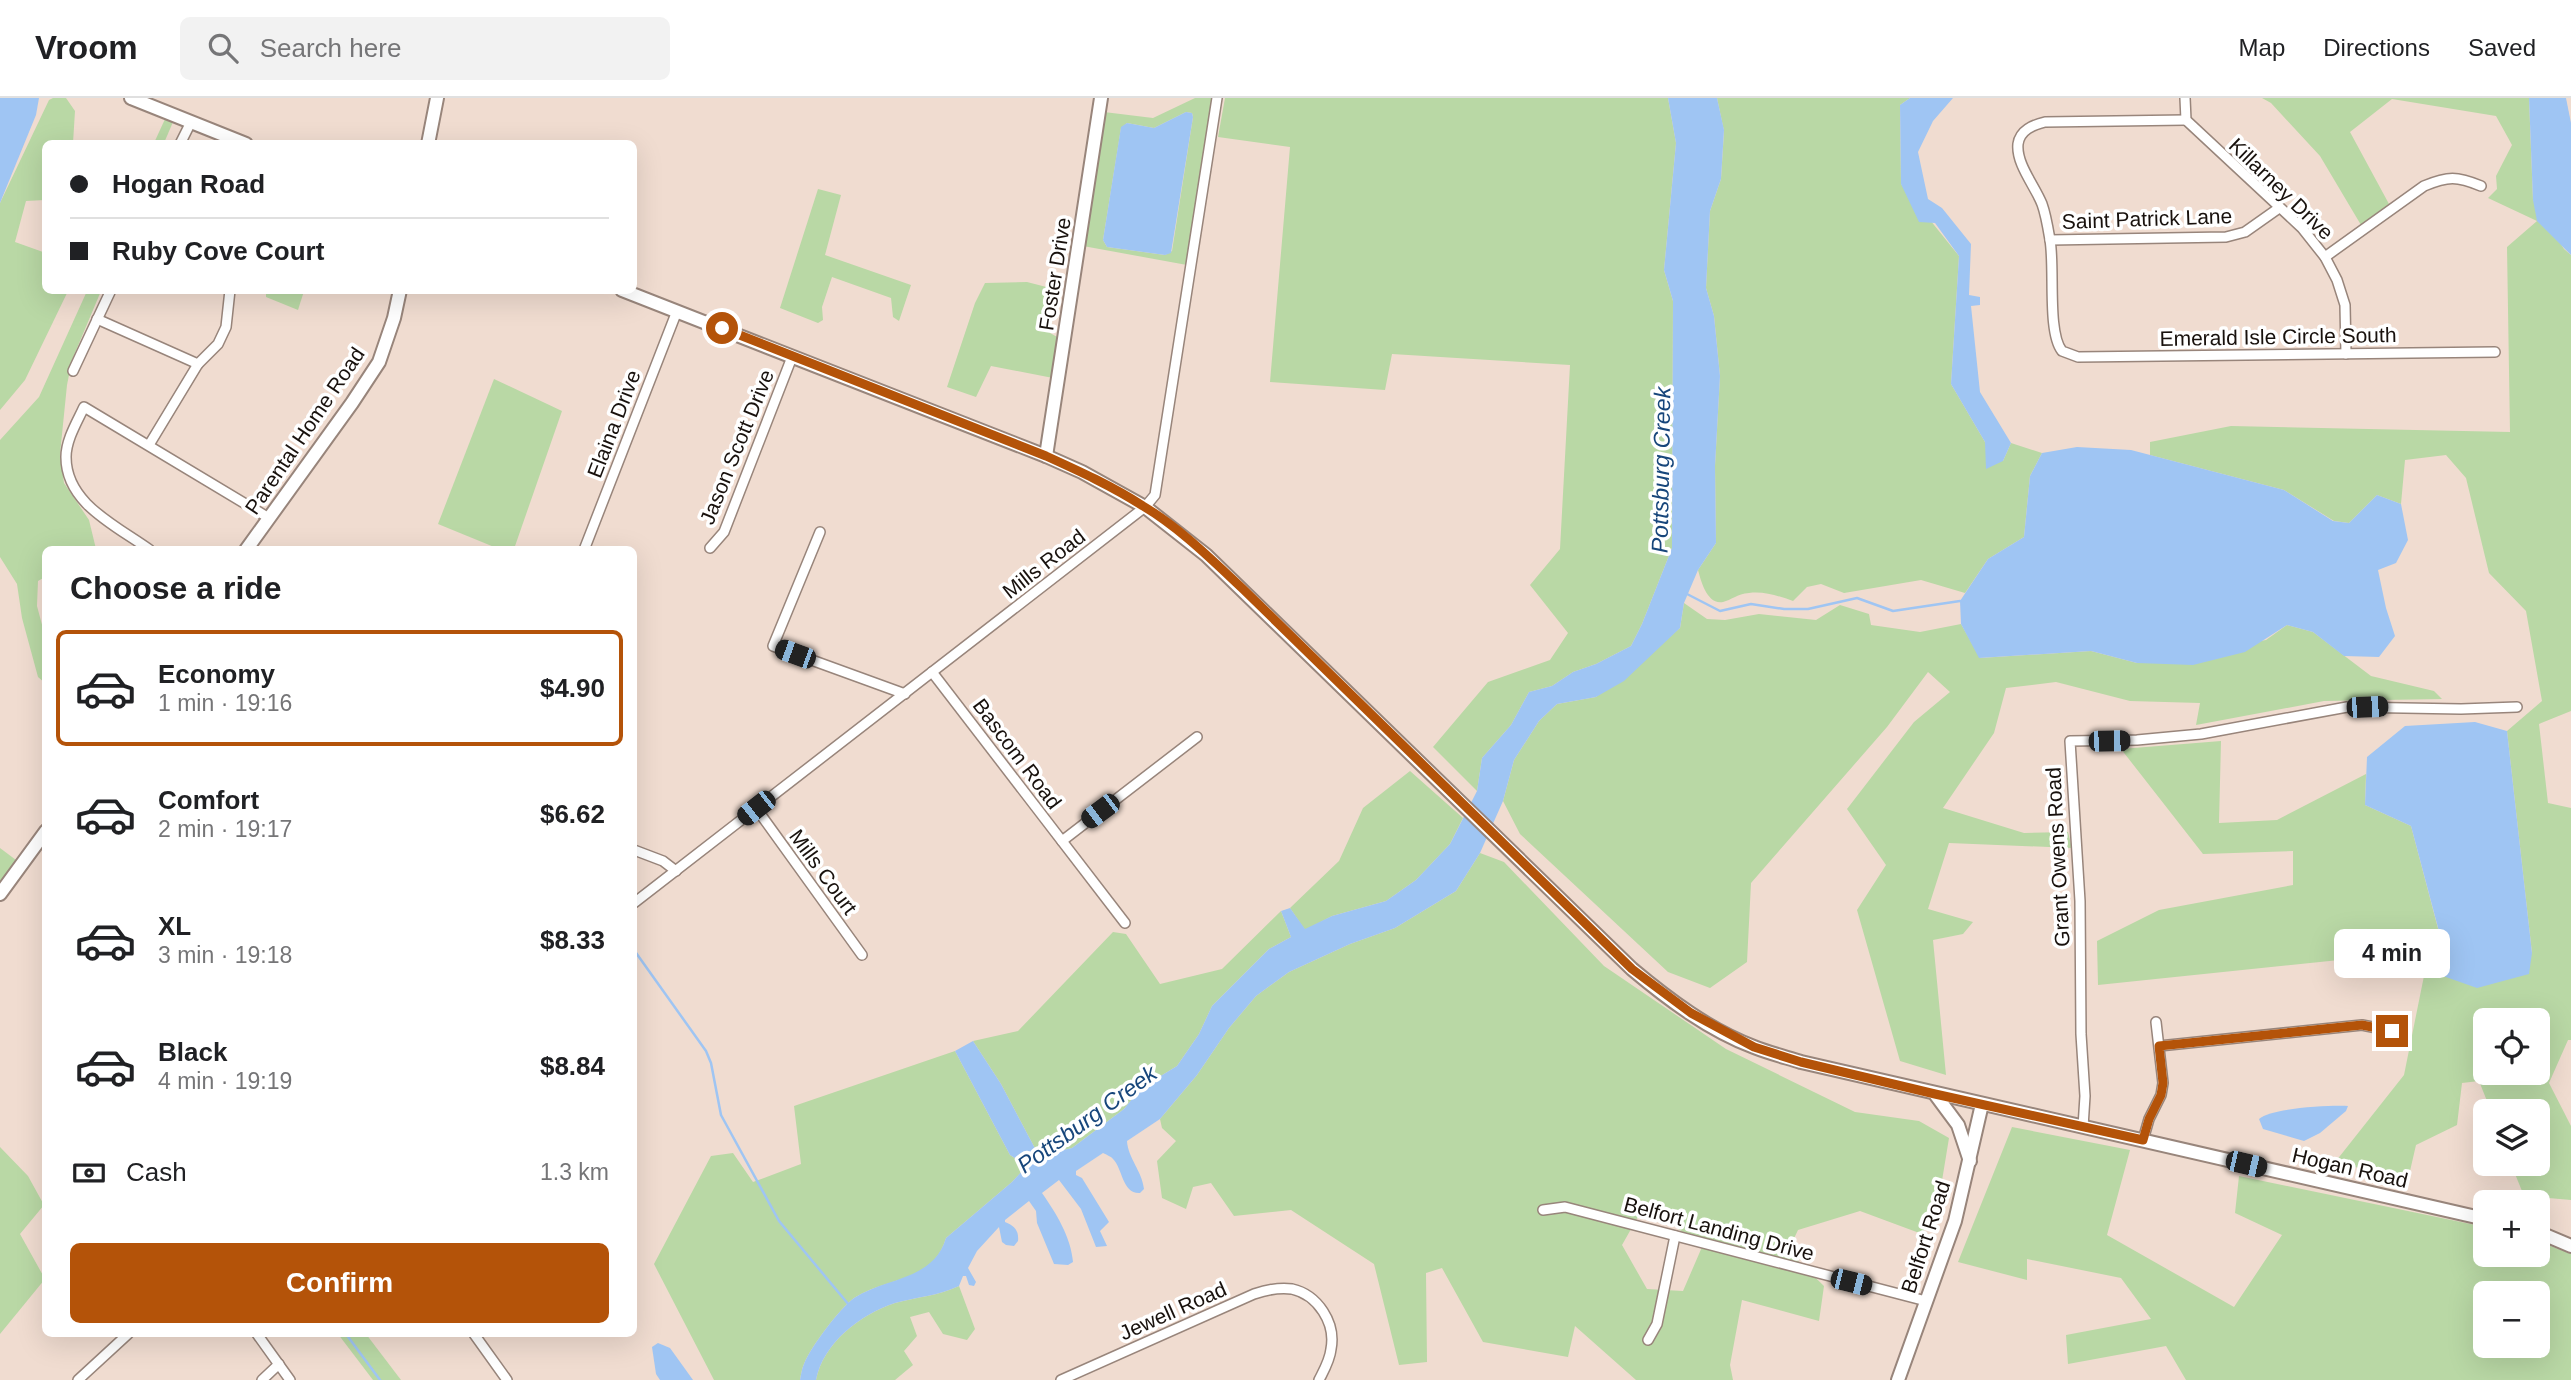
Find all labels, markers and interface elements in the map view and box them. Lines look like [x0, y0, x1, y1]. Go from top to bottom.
search box [180, 17, 670, 80]
text: Vroom [35, 29, 138, 66]
icon: search [204, 29, 242, 67]
text: Search here [260, 33, 401, 63]
text: Map [2239, 34, 2285, 61]
text: Directions [2323, 34, 2430, 61]
text: Saved [2468, 34, 2536, 61]
street label: Killarney Drive [2225, 133, 2338, 244]
text: Hogan Road [112, 169, 265, 199]
street label: Saint Patrick Lane [2061, 204, 2233, 233]
street label: Foster Drive [1034, 216, 1075, 332]
text: Ruby Cove Court [112, 236, 324, 266]
route start [706, 312, 738, 344]
street label: Emerald Isle Circle South [2159, 323, 2397, 350]
street label: Parental Home Road [240, 343, 369, 518]
street label: Jason Scott Drive [695, 366, 778, 527]
street label: Elaina Drive [583, 367, 645, 481]
water label: Pottsburg Creek [1647, 385, 1675, 553]
street label: Mills Road [998, 524, 1089, 603]
text: Choose a ride [70, 570, 282, 606]
car [772, 637, 819, 671]
icon: car [74, 657, 137, 720]
text: Economy [158, 659, 275, 689]
text: $4.90 [540, 673, 605, 703]
text: 1 min · 19:16 [158, 690, 292, 716]
street label: Bascom Road [969, 694, 1066, 813]
car [2346, 696, 2389, 718]
car [2088, 730, 2131, 752]
street label: Grant Owens Road [2041, 767, 2074, 947]
icon: car [74, 783, 137, 846]
text: Comfort [158, 785, 259, 815]
car [733, 787, 780, 829]
car [1077, 790, 1124, 832]
text: $6.62 [540, 799, 605, 829]
text: 2 min · 19:17 [158, 816, 292, 842]
street label: Mills Court [785, 825, 862, 919]
icon: car [74, 909, 137, 972]
text: XL [158, 911, 191, 941]
text: $8.33 [540, 925, 605, 955]
callout: 4 min [2334, 930, 2450, 978]
text: 4 min [2362, 940, 2422, 966]
text: 3 min · 19:18 [158, 942, 292, 968]
map controls [2473, 1008, 2550, 1358]
button: locate [2473, 1008, 2550, 1085]
route end [2376, 1015, 2408, 1047]
icon: car [74, 1035, 137, 1098]
text: Black [158, 1037, 227, 1067]
text: $8.84 [540, 1051, 605, 1081]
water label: Pottsburg Creek [1012, 1059, 1163, 1178]
text: 4 min · 19:19 [158, 1068, 292, 1094]
button: layers [2473, 1099, 2550, 1176]
street label: Hogan Road [2290, 1143, 2410, 1192]
car [2224, 1149, 2269, 1179]
icon: cash [70, 1154, 108, 1192]
text: Cash [126, 1157, 187, 1187]
text: 1.3 km [540, 1159, 609, 1185]
street label: Belfort Road [1897, 1178, 1954, 1296]
button: + [2473, 1190, 2550, 1267]
street label: Belfort Landing Drive [1621, 1192, 1817, 1265]
button: Confirm [70, 1243, 609, 1323]
car [1829, 1267, 1874, 1297]
street label: Jewell Road [1116, 1277, 1230, 1344]
button: − [2473, 1281, 2550, 1358]

